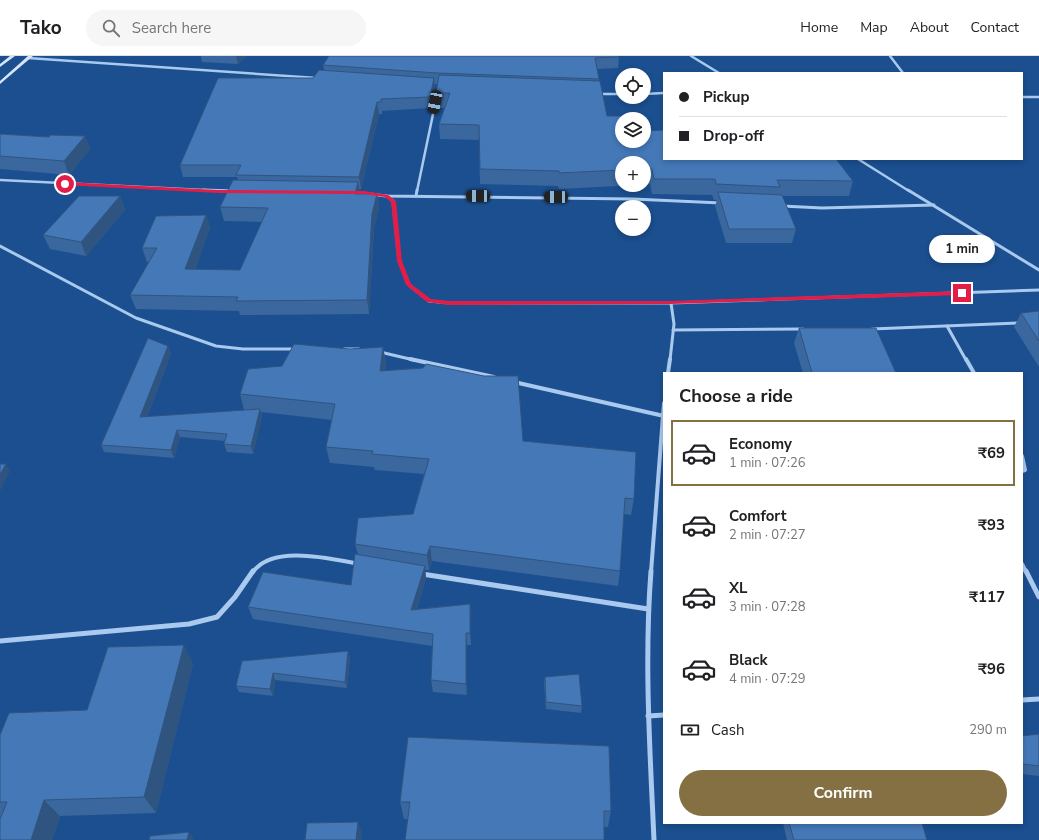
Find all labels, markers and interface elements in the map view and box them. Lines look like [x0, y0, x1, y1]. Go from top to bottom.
search box [86, 10, 366, 46]
text: Tako [20, 15, 62, 41]
icon: search [100, 17, 122, 39]
text: Search here [132, 18, 211, 38]
text: Home [800, 18, 838, 37]
text: Map [860, 18, 888, 37]
text: About [910, 18, 949, 37]
text: Contact [971, 18, 1019, 37]
map controls [615, 68, 651, 236]
button: locate [615, 68, 651, 104]
text: Pickup [703, 87, 749, 107]
car [427, 89, 443, 115]
button: layers [615, 112, 651, 148]
text: Drop-off [703, 126, 764, 146]
button: + [615, 156, 651, 192]
route start [56, 175, 74, 193]
car [466, 190, 490, 202]
car [544, 191, 568, 203]
button: − [615, 200, 651, 236]
callout: 1 min [929, 235, 995, 263]
text: 1 min [945, 240, 979, 258]
route end [953, 284, 971, 302]
text: Choose a ride [679, 384, 793, 408]
text: Economy [729, 434, 792, 454]
icon: car [681, 435, 717, 471]
text: ₹69 [978, 443, 1005, 463]
text: 1 min · 07:26 [729, 454, 805, 472]
text: Comfort [729, 506, 786, 526]
icon: car [681, 507, 717, 543]
text: ₹93 [978, 515, 1005, 535]
text: 2 min · 07:27 [729, 526, 805, 544]
text: XL [729, 578, 748, 598]
icon: car [681, 579, 717, 615]
text: ₹117 [969, 587, 1005, 607]
text: 3 min · 07:28 [729, 598, 805, 616]
text: Black [729, 650, 767, 670]
icon: car [681, 651, 717, 687]
text: ₹96 [978, 659, 1005, 679]
text: 4 min · 07:29 [729, 670, 805, 688]
icon: cash [679, 719, 701, 741]
text: Cash [711, 720, 745, 740]
text: 290 m [969, 721, 1007, 739]
button: Confirm [679, 770, 1007, 816]

